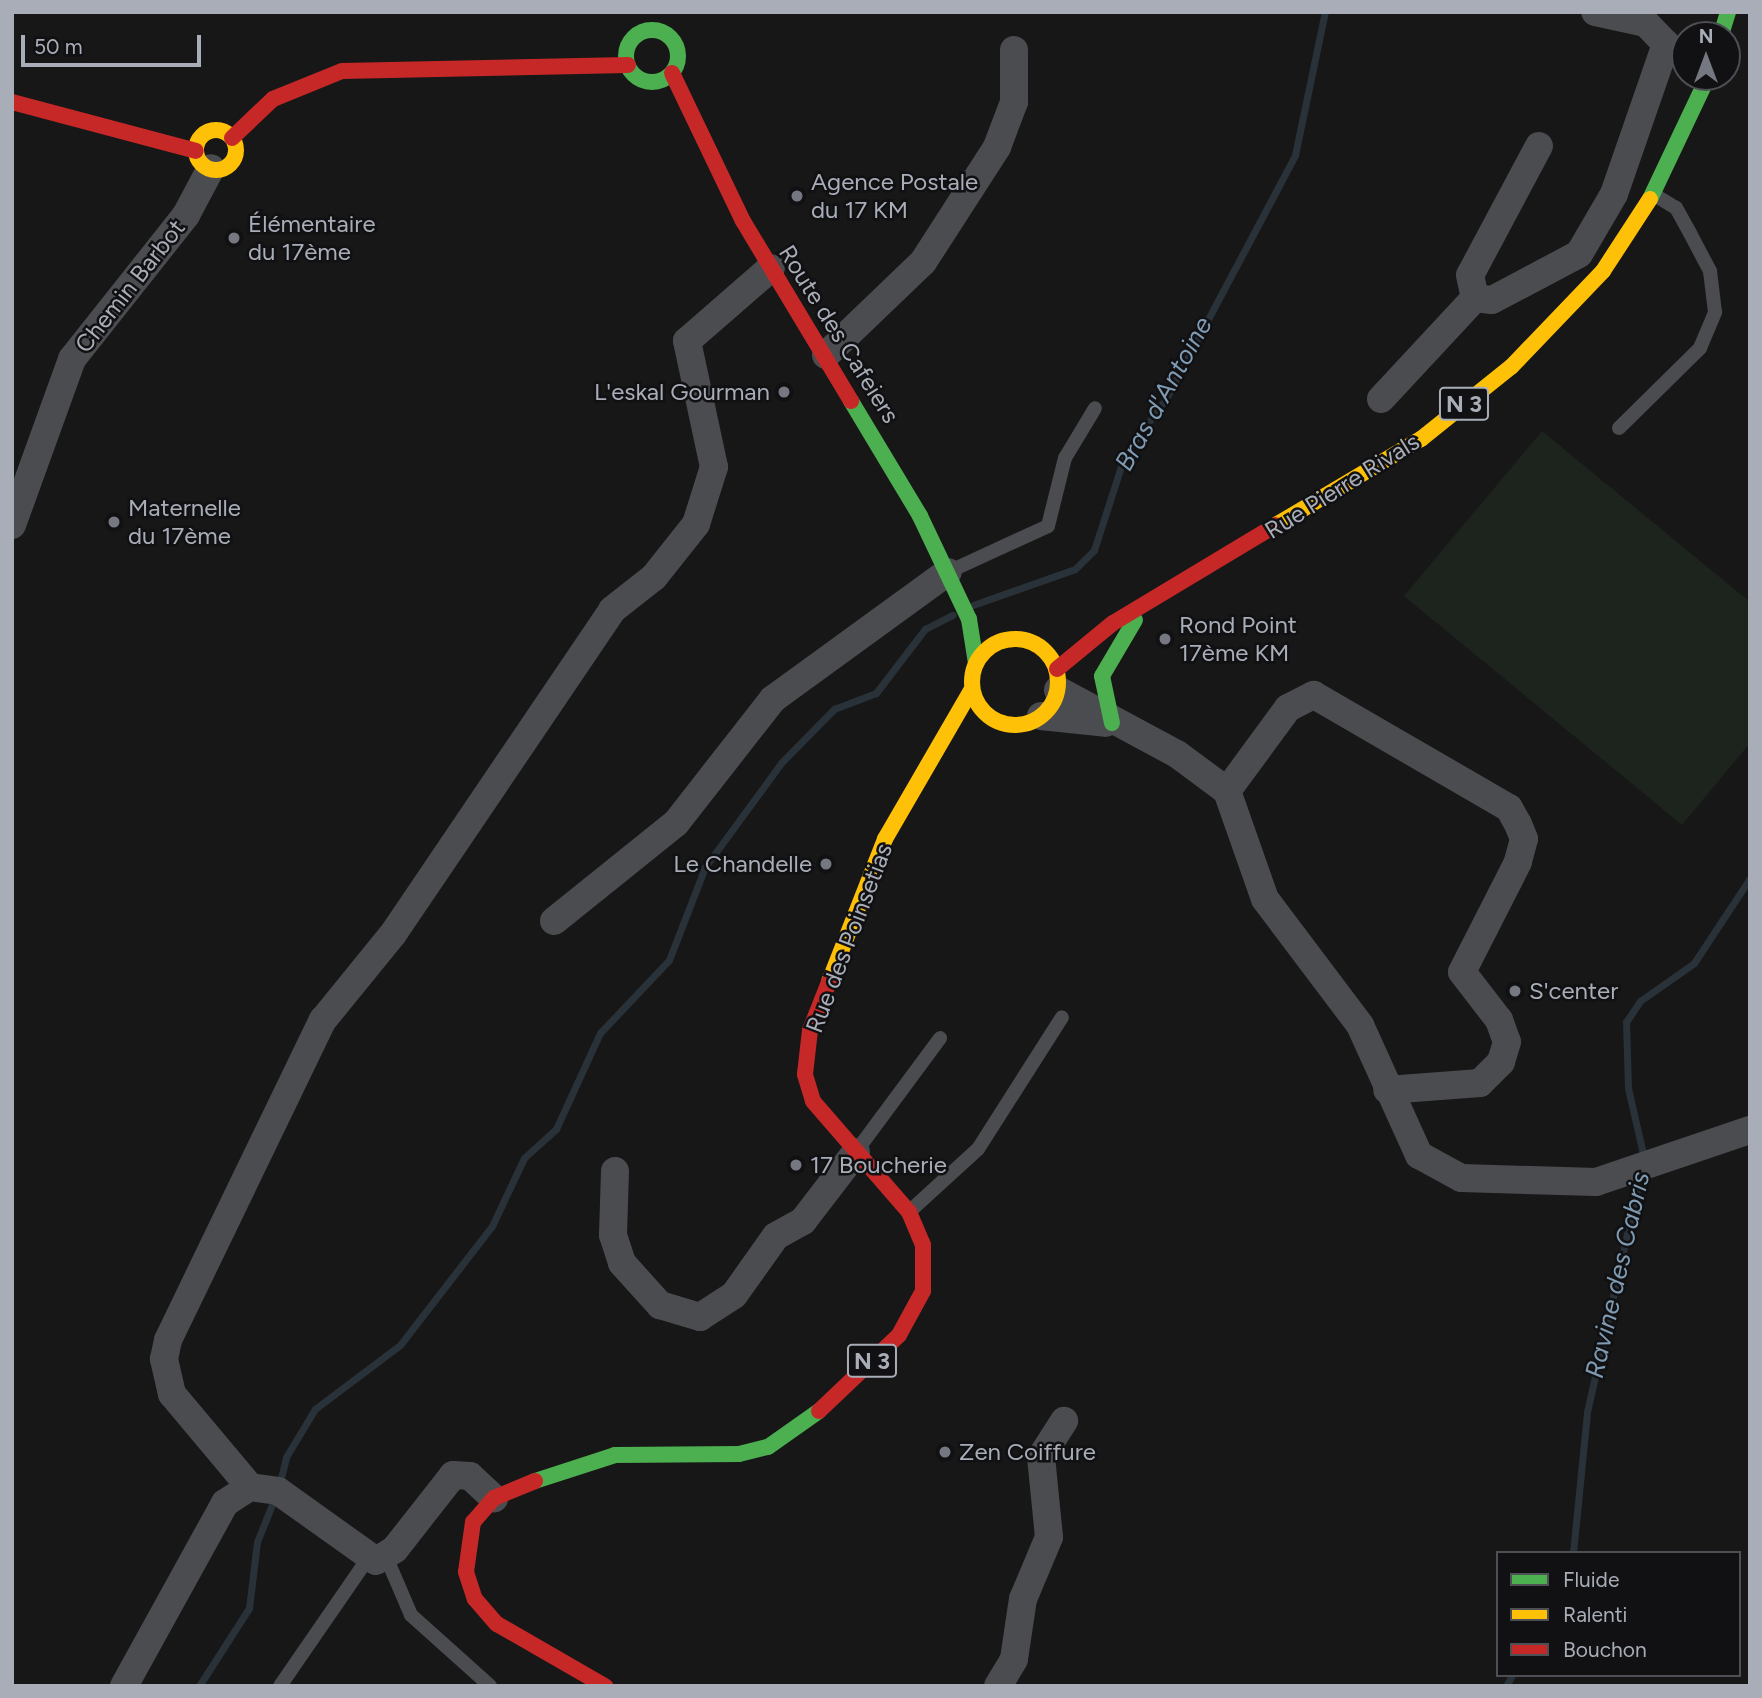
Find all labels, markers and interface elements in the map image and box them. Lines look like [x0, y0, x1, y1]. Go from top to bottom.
scale bar [24, 21, 205, 65]
north arrow [1671, 21, 1741, 91]
text: N [1699, 25, 1713, 48]
text: 50 m [34, 34, 83, 59]
place label: Agence Postale du 17 KM [811, 168, 978, 224]
marker: Agence Postale du 17 KM [789, 188, 805, 204]
place label: Élémentaire du 17ème [248, 210, 376, 266]
street label: Chemin Barbot [69, 214, 191, 358]
marker: Élémentaire du 17ème [226, 230, 242, 246]
street label: Route des Cafeiers [773, 240, 905, 428]
water label: Bras d'Antoine [1109, 312, 1219, 476]
place label: L'eskal Gourman [594, 378, 770, 406]
marker: L'eskal Gourman [776, 384, 792, 400]
road number: N 3 [1438, 384, 1490, 424]
street label: Rue Pierre Rivals [1259, 427, 1425, 545]
place label: Maternelle du 17ème [128, 494, 241, 550]
marker: Maternelle du 17ème [106, 514, 122, 530]
place label: Rond Point 17ème KM [1179, 611, 1297, 667]
marker: Rond Point 17ème KM [1157, 631, 1173, 647]
street label: Rue des Poinsetias [800, 839, 898, 1037]
place label: Le Chandelle [673, 850, 812, 878]
marker: Le Chandelle [818, 856, 834, 872]
place label: S'center [1529, 977, 1618, 1005]
marker: S'center [1507, 983, 1523, 999]
place label: 17 Boucherie [810, 1151, 947, 1179]
marker: 17 Boucherie [788, 1157, 804, 1173]
water label: Ravine des Cabris [1579, 1169, 1657, 1381]
road number: N 3 [846, 1342, 898, 1380]
place label: Zen Coiffure [959, 1438, 1096, 1466]
marker: Zen Coiffure [937, 1444, 953, 1460]
legend [1496, 1551, 1741, 1677]
text: Fluide [1563, 1567, 1619, 1592]
text: Ralenti [1563, 1602, 1627, 1627]
text: Bouchon [1563, 1637, 1647, 1662]

